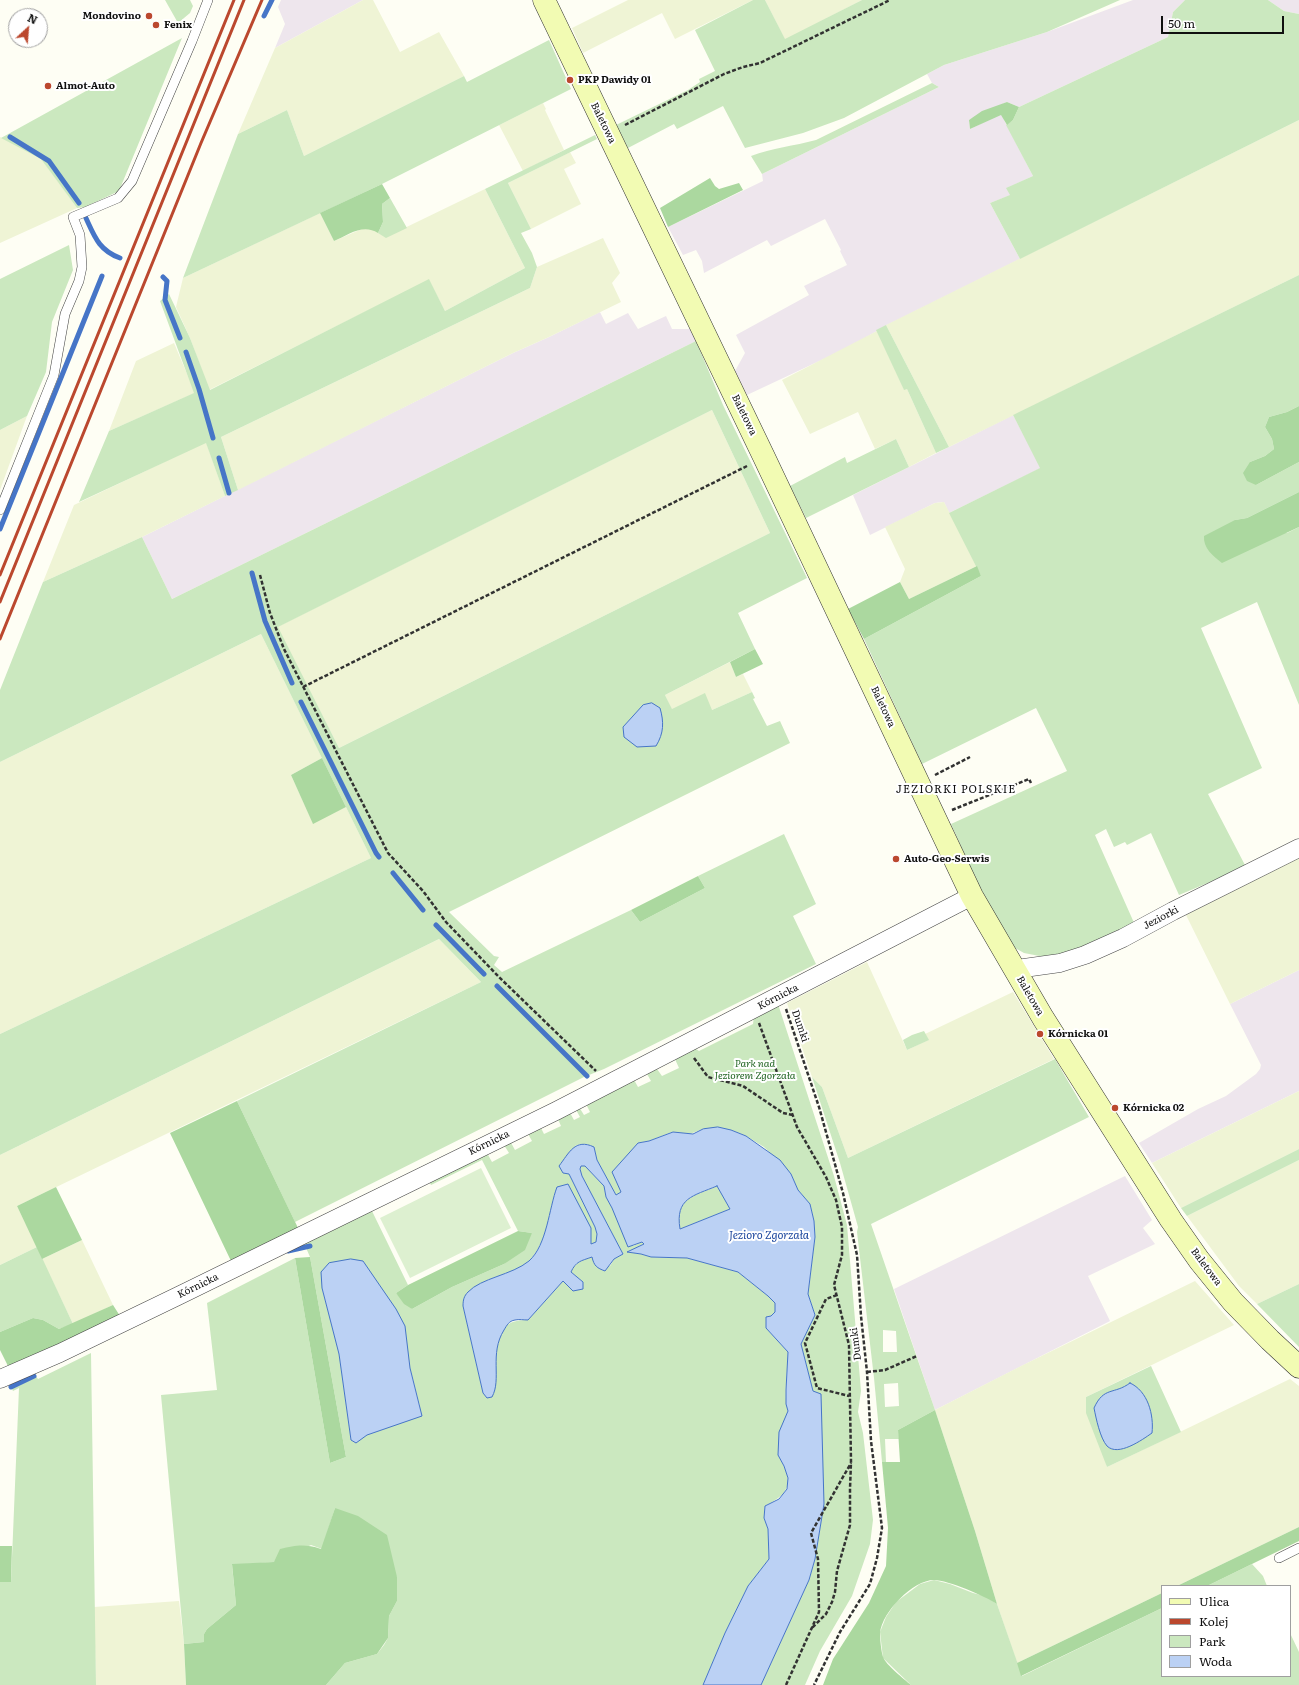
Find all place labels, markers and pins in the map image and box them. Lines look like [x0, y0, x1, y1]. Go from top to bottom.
place label: Mondovino [83, 10, 141, 22]
marker: Mondovino [144, 11, 154, 21]
place label: Fenix [164, 19, 192, 31]
marker: Fenix [151, 20, 161, 30]
place label: PKP Dawidy 01 [578, 74, 651, 86]
marker: PKP Dawidy 01 [565, 75, 575, 85]
place label: Almot-Auto [56, 80, 115, 92]
marker: Almot-Auto [43, 81, 53, 91]
place label: Auto-Geo-Serwis [904, 853, 989, 865]
marker: Auto-Geo-Serwis [891, 854, 901, 864]
place label: Kórnicka 01 [1048, 1028, 1108, 1040]
marker: Kórnicka 01 [1035, 1029, 1045, 1039]
place label: Kórnicka 02 [1123, 1102, 1184, 1114]
marker: Kórnicka 02 [1110, 1103, 1120, 1113]

